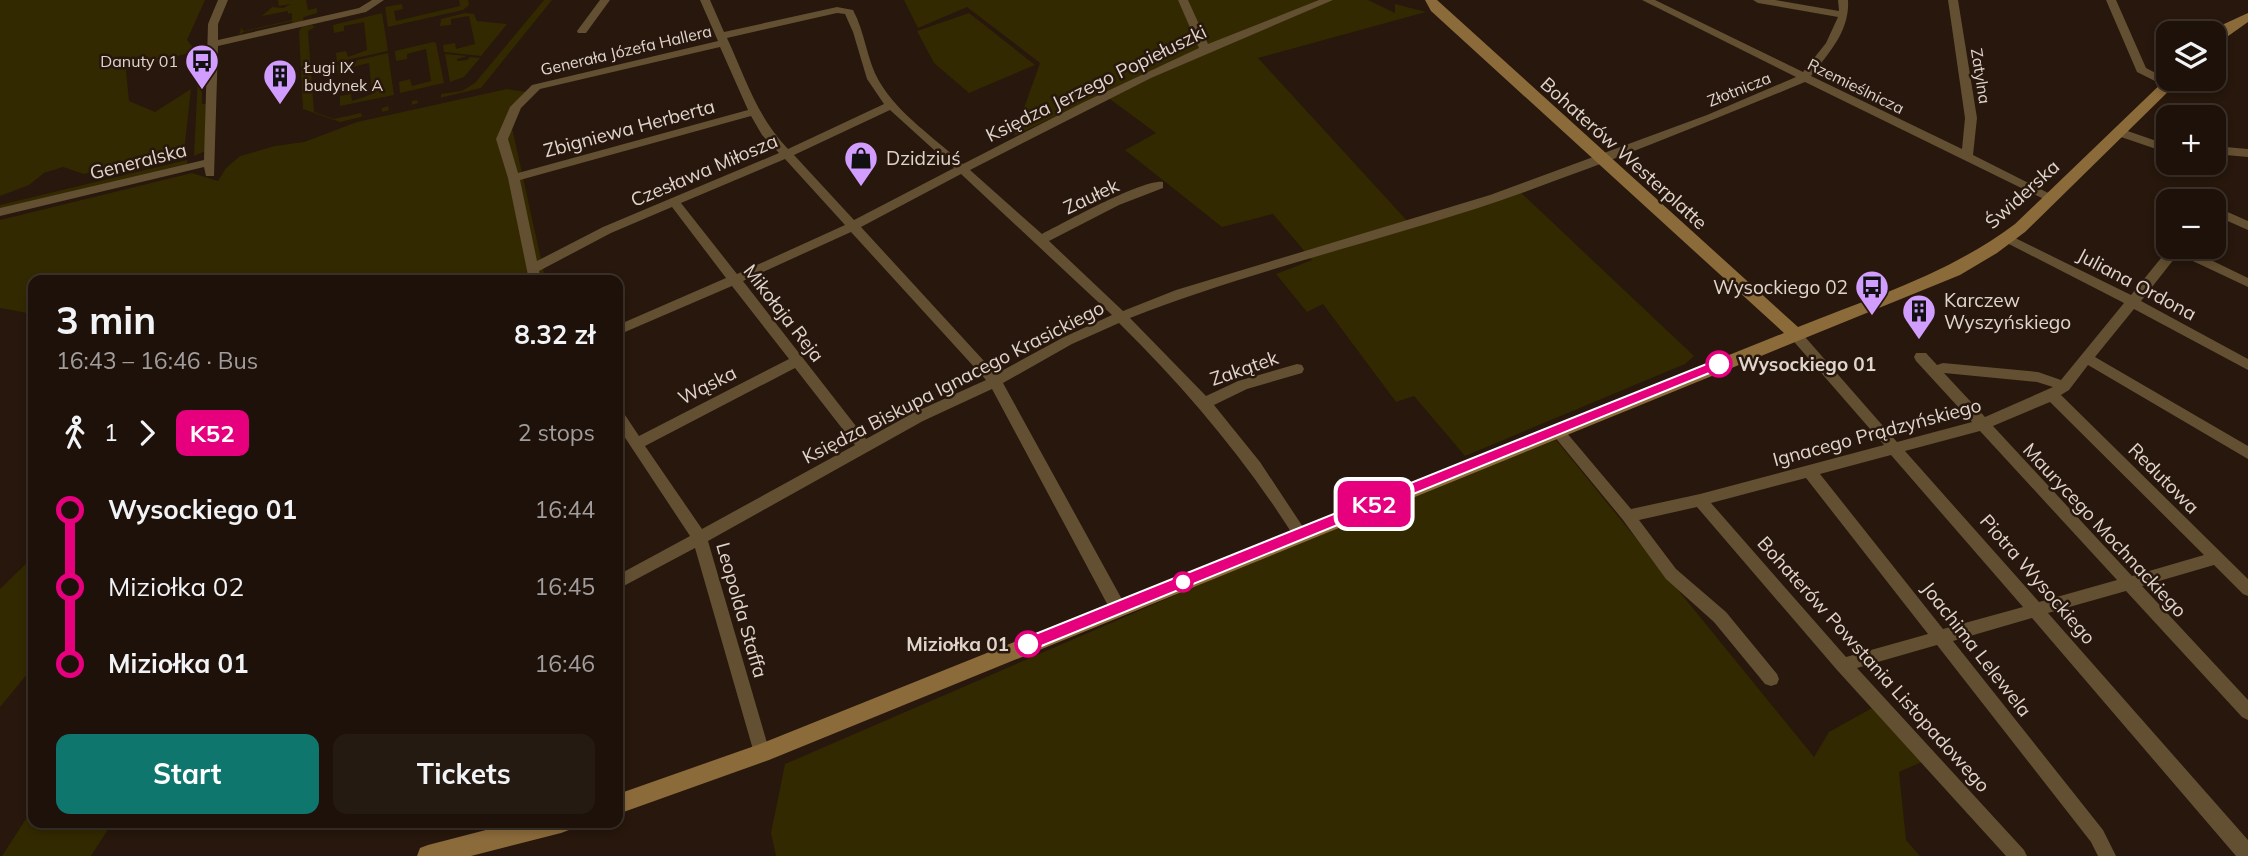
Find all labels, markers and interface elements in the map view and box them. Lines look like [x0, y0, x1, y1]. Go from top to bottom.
street label: Księdza Jerzego Popiełuszki [982, 19, 1210, 147]
street label: Generała Józefa Hallera [538, 21, 714, 79]
map controls [2156, 21, 2226, 259]
button: layers [2156, 21, 2226, 91]
bus stop icon: Danuty 01 [183, 42, 221, 91]
street label: Zatylna [1967, 47, 1995, 105]
place label: Danuty 01 [100, 51, 178, 71]
street label: Rzemieślnicza [1804, 54, 1908, 118]
building icon: Ługi IX budynek A [261, 57, 299, 106]
place label: Ługi IX budynek A [303, 57, 383, 95]
street label: Złotnicza [1704, 67, 1774, 111]
street label: Bohaterów Westerplatte [1536, 72, 1712, 234]
street label: Zbigniewa Herberta [541, 94, 717, 162]
button: + [2156, 105, 2226, 175]
street label: Czesława Miłosza [627, 128, 781, 212]
street label: Generalska [87, 137, 189, 185]
shop icon: Dzidziuś [842, 139, 880, 188]
place label: Dzidziuś [886, 146, 961, 170]
street label: Świderska [1980, 154, 2064, 234]
street label: Zaułek [1060, 173, 1123, 219]
button: − [2156, 189, 2226, 259]
street label: Juliana Ordona [2073, 243, 2201, 325]
street label: Mikołaja Reja [738, 259, 830, 367]
bus stop icon: Wysockiego 02 [1853, 268, 1891, 317]
place label: Wysockiego 02 [1713, 275, 1848, 299]
place label: Karczew Wyszyńskiego [1944, 288, 2071, 334]
building icon: Karczew Wyszyńskiego [1900, 292, 1938, 341]
street label: Księdza Biskupa Ignacego Krasickiego [798, 295, 1108, 469]
text: 3 min [56, 296, 156, 344]
text: 8.32 zł [514, 318, 595, 351]
street label: Zakątek [1207, 345, 1281, 391]
text: 16:43 – 16:46 · Bus [56, 346, 258, 375]
marker: Wysockiego 01 [1706, 351, 1732, 377]
place label: Wysockiego 01 [1738, 352, 1876, 376]
street label: Wąska [674, 360, 740, 410]
street label: Ignacego Prądzyńskiego [1770, 393, 1984, 471]
icon: walk [56, 414, 94, 452]
icon: forward [128, 414, 166, 452]
text: 1 [104, 418, 118, 447]
text: K52 [190, 418, 235, 448]
text: 2 stops [518, 418, 595, 447]
street label: Redutowa [2123, 437, 2205, 519]
street label: Maurycego Mochnackiego [2018, 438, 2192, 622]
line badge: K52 [1334, 481, 1414, 527]
text: K52 [1352, 489, 1396, 519]
text: Wysockiego 01 [108, 493, 297, 526]
text: 16:44 [535, 495, 595, 524]
street label: Piotra Wysockiego [1975, 509, 2101, 649]
street label: Bohaterów Powstania Listopadowego [1753, 531, 1995, 797]
street label: Leopolda Staffa [711, 540, 773, 680]
text: Miziołka 02 [108, 570, 244, 603]
text: 16:45 [535, 572, 595, 601]
unlabelled marker [1173, 572, 1193, 592]
street label: Joachima Lelewela [1917, 577, 2037, 721]
marker: Miziołka 01 [1015, 631, 1041, 657]
place label: Miziołka 01 [906, 632, 1009, 656]
text: Miziołka 01 [108, 647, 249, 680]
text: 16:46 [535, 649, 595, 678]
button: Start [56, 734, 319, 814]
button: Tickets [333, 734, 595, 814]

